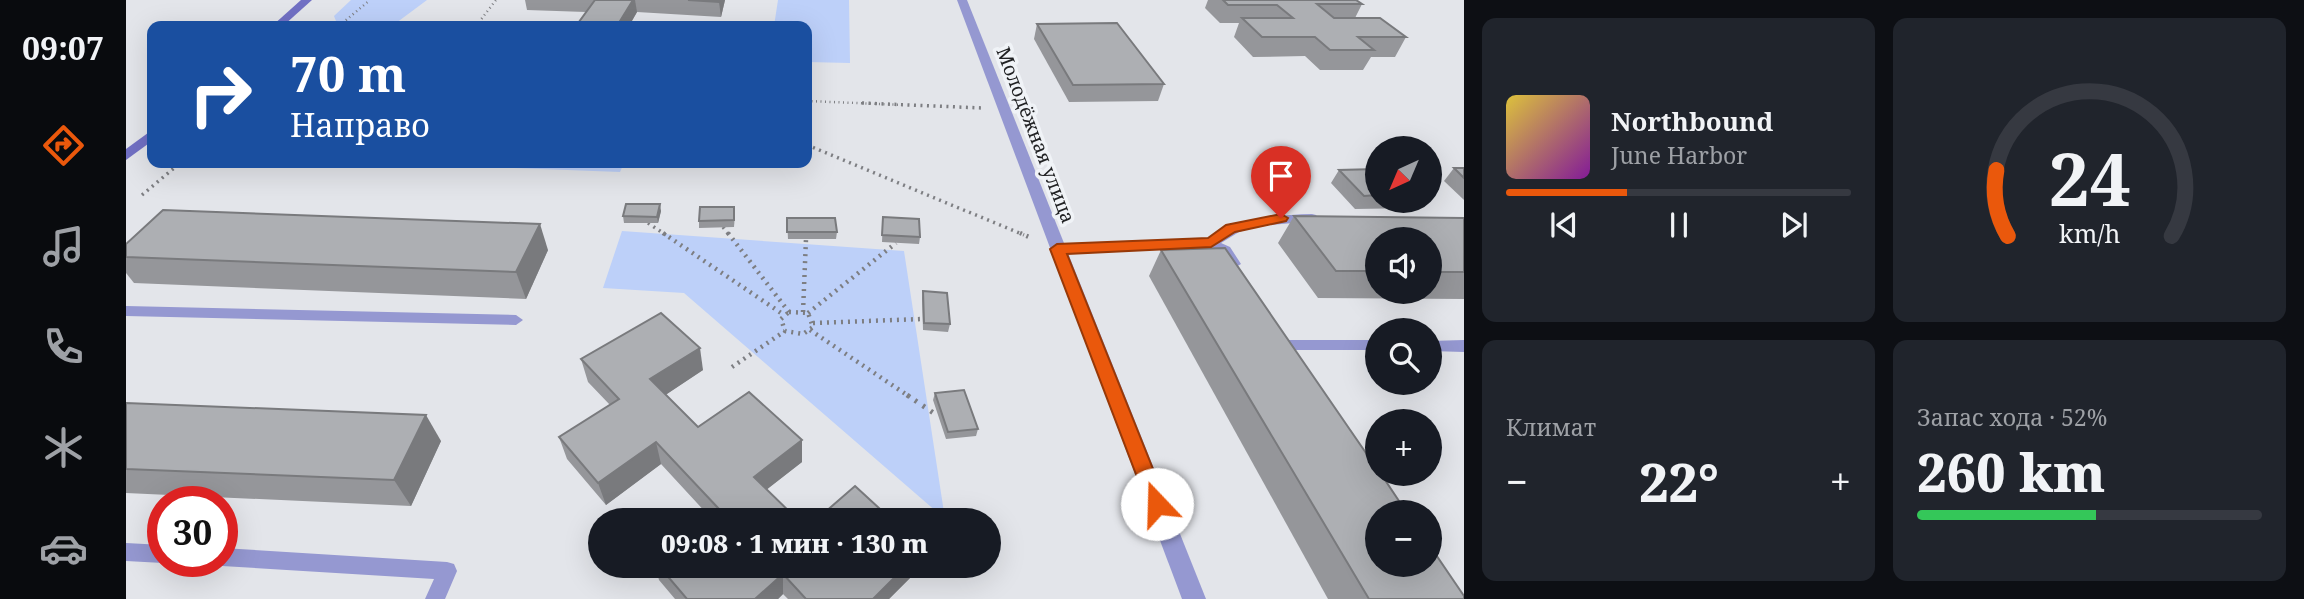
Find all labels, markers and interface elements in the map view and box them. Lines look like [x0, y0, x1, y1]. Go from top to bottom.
text: 09:07 [22, 26, 104, 69]
text: 70 m [290, 40, 406, 106]
street label: Молодёжная улица [990, 43, 1082, 227]
icon: right [175, 49, 266, 140]
text: Направо [290, 103, 430, 146]
text: Northbound [1611, 103, 1773, 139]
icon: directions [39, 121, 88, 170]
text: 24 [2048, 128, 2131, 227]
north arrow [1365, 136, 1442, 214]
map controls [1365, 136, 1442, 577]
text: June Harbor [1611, 139, 1747, 171]
pin [1251, 146, 1311, 218]
icon: arrive [1262, 157, 1300, 195]
icon: previous [1545, 206, 1583, 244]
icon: pause [1660, 206, 1698, 244]
icon: next [1775, 206, 1813, 244]
text: km/h [2059, 216, 2120, 250]
icon: music [39, 222, 88, 271]
button: sound [1365, 227, 1442, 304]
button: search [1365, 318, 1442, 395]
icon: phone [39, 322, 88, 371]
text: Запас хода · 52% [1917, 401, 2107, 433]
button: + [1365, 409, 1442, 486]
text: Климат [1506, 411, 1596, 443]
icon: climate [39, 423, 88, 472]
text: 260 km [1917, 436, 2105, 507]
text: 22° [1639, 446, 1719, 517]
text: − [1506, 455, 1528, 507]
text: + [1830, 455, 1851, 507]
position arrow [1120, 467, 1194, 541]
speed limit sign: 30 [147, 486, 238, 577]
button: − [1365, 500, 1442, 577]
icon: car [39, 524, 88, 573]
text: 09:08 · 1 мин · 130 m [661, 525, 928, 561]

